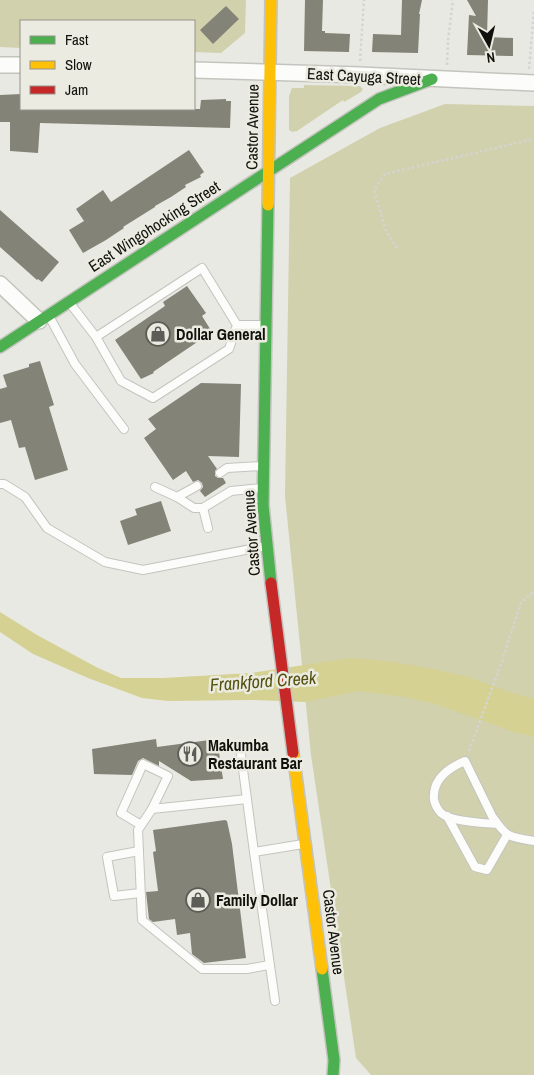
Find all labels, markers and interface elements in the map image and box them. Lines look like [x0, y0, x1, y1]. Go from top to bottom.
legend [20, 20, 195, 110]
north arrow [464, 20, 514, 70]
text: Fast [65, 29, 89, 50]
text: N [485, 48, 496, 67]
text: Slow [65, 54, 92, 75]
street label: East Cayuga Street [307, 62, 422, 90]
text: Jam [65, 79, 88, 100]
street label: Castor Avenue [240, 84, 264, 170]
street label: East Wingohocking Street [84, 175, 224, 277]
shop icon: Dollar General [145, 321, 171, 347]
place label: Dollar General [176, 323, 266, 345]
street label: Castor Avenue [237, 489, 265, 577]
water label: Frankford Creek [209, 665, 318, 697]
place label: Makumba Restaurant Bar [208, 734, 303, 774]
restaurant icon: Makumba Restaurant Bar [177, 741, 203, 767]
shop icon: Family Dollar [185, 887, 211, 913]
street label: Castor Avenue [318, 888, 350, 976]
place label: Family Dollar [216, 889, 299, 911]

